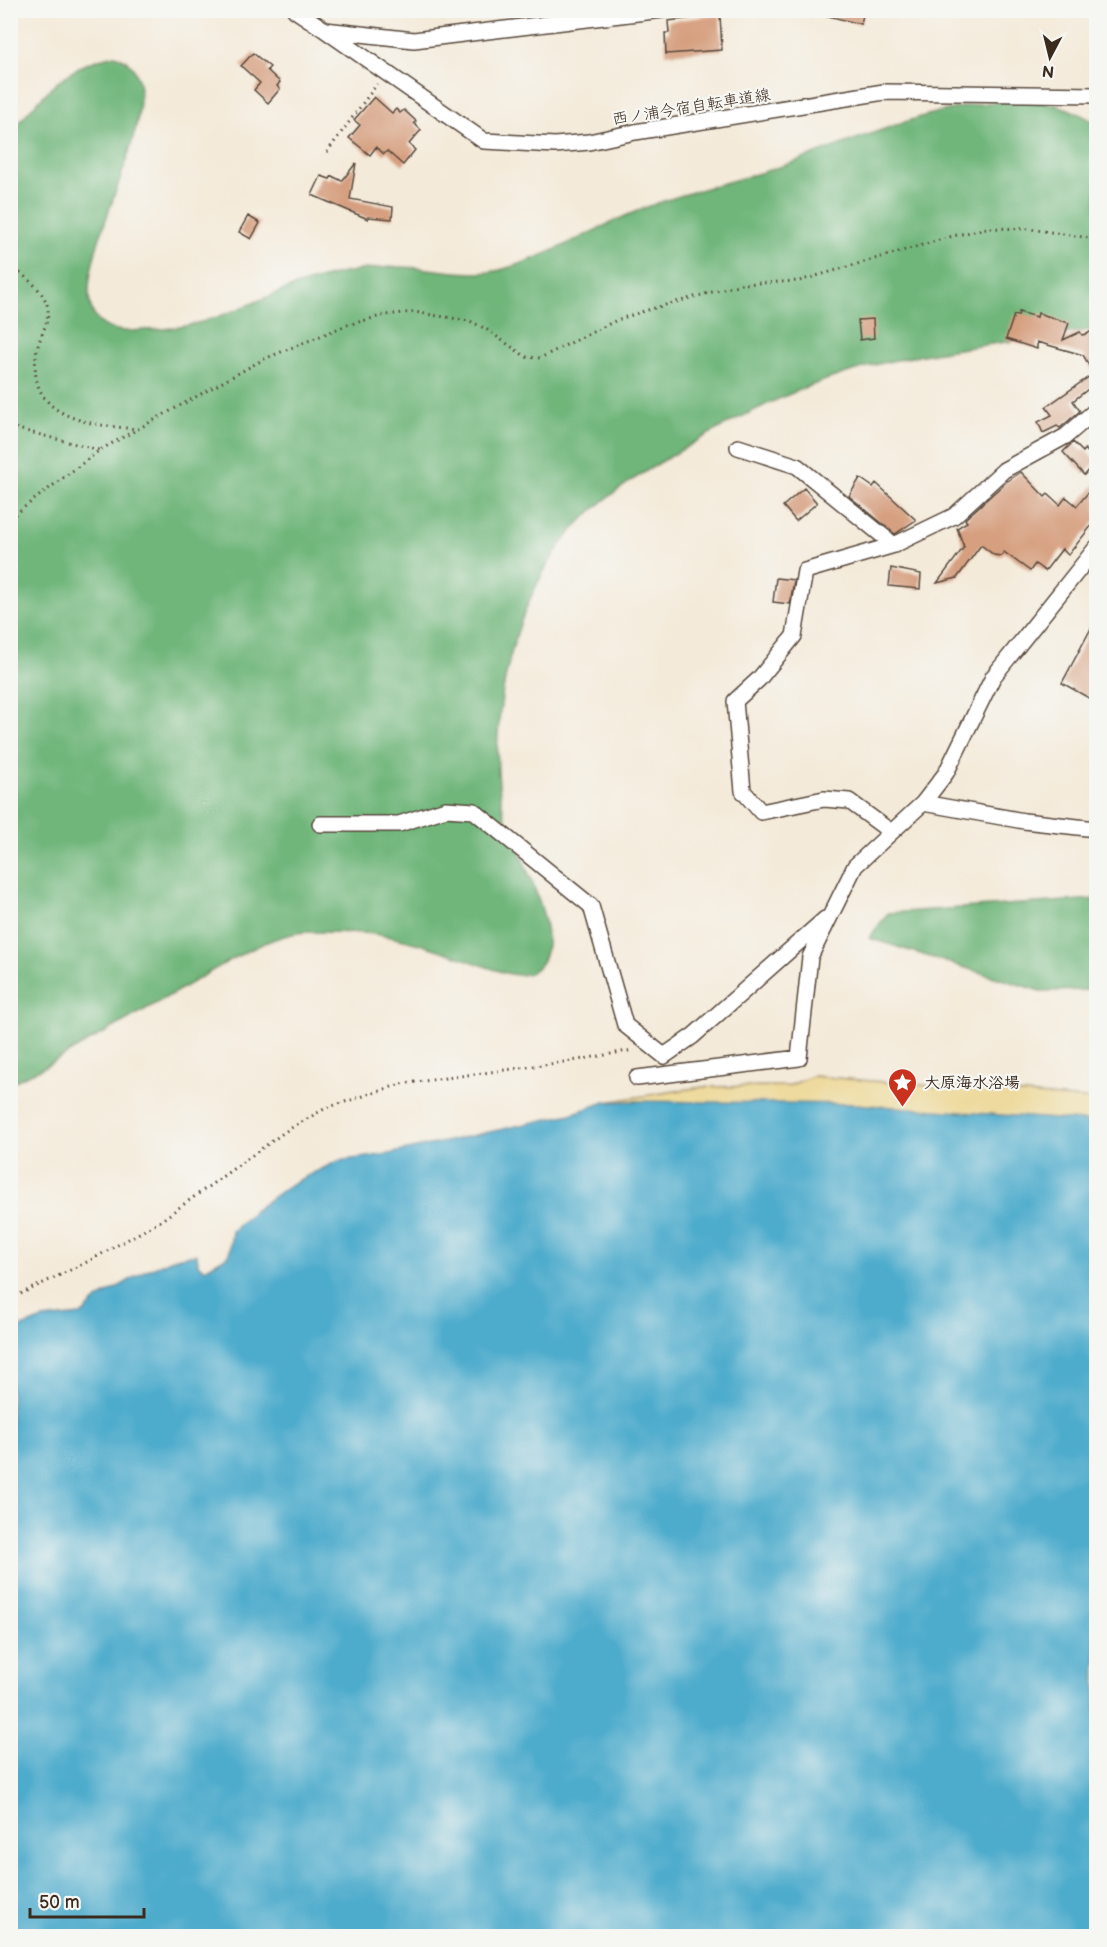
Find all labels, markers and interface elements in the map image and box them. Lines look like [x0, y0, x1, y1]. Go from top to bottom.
north arrow [1020, 27, 1080, 87]
text: N [1041, 60, 1055, 81]
street label: 西ノ浦今宿自転車道線 [611, 86, 772, 129]
place icon: 大原海水浴場 [887, 1066, 919, 1108]
place label: 大原海水浴場 [924, 1074, 1020, 1093]
scale bar [30, 1881, 144, 1919]
text: 50 m [39, 1892, 80, 1913]

